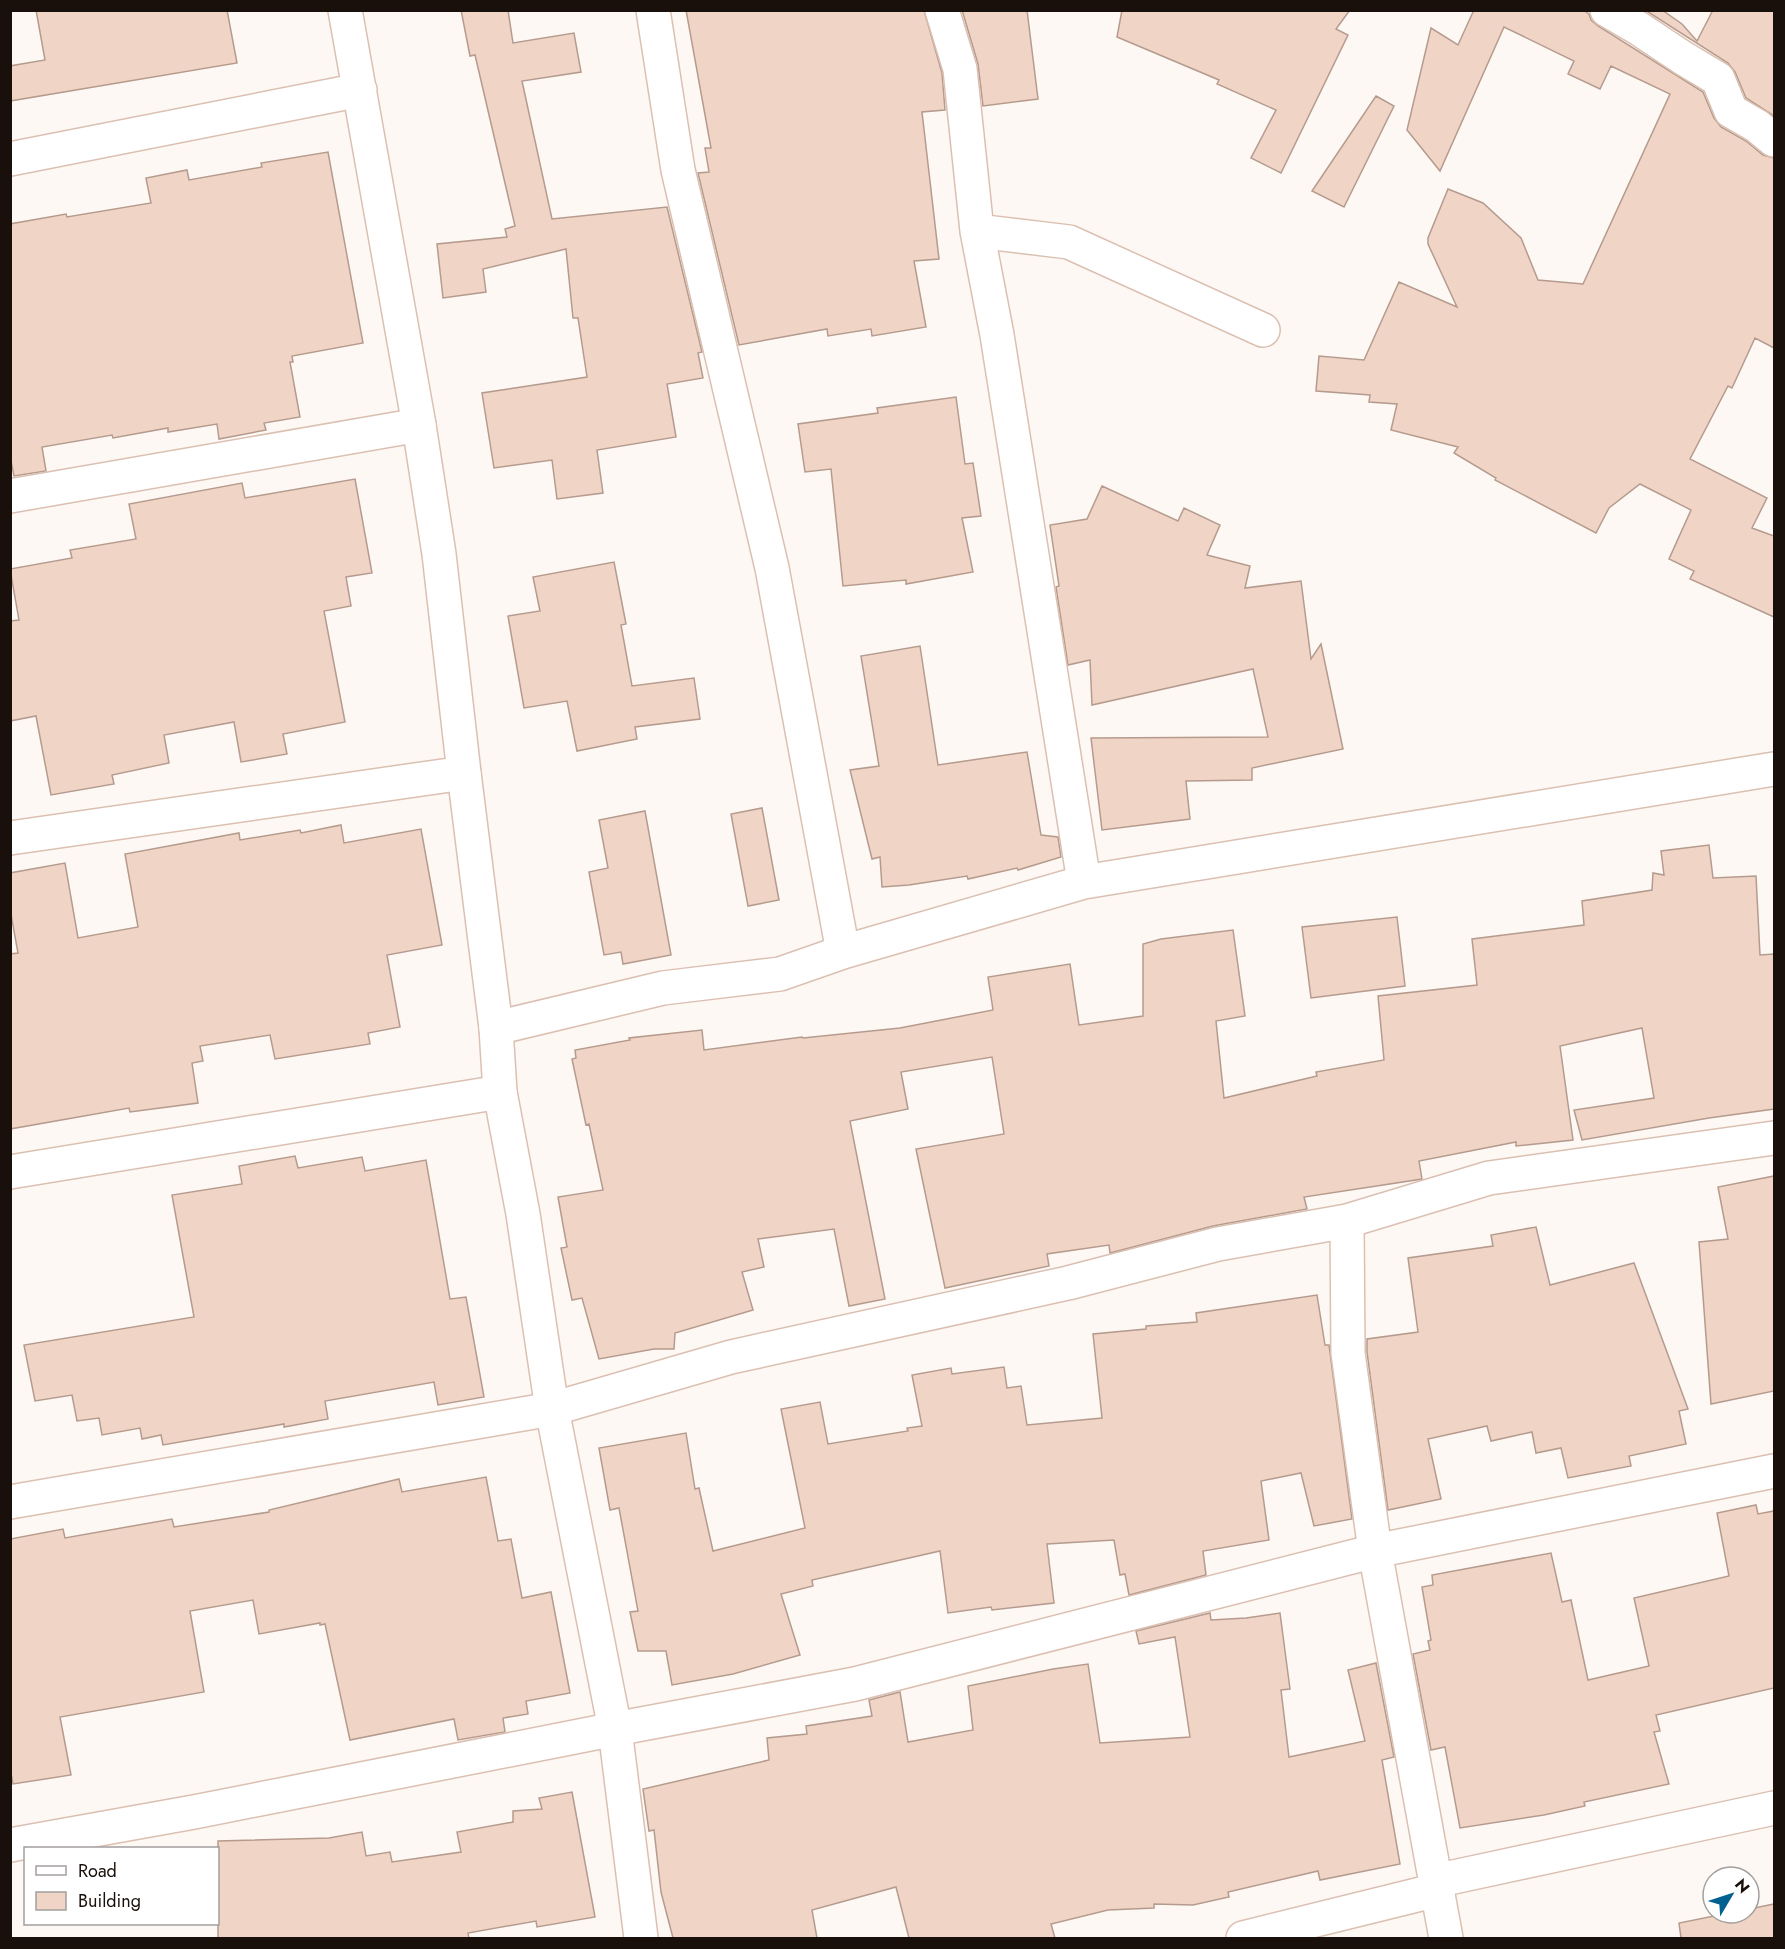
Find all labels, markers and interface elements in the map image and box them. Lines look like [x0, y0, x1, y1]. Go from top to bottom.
legend [24, 1847, 219, 1925]
text: Road [78, 1858, 117, 1884]
north arrow [1701, 1865, 1761, 1925]
text: N [1729, 1874, 1755, 1898]
text: Building [78, 1888, 141, 1914]

